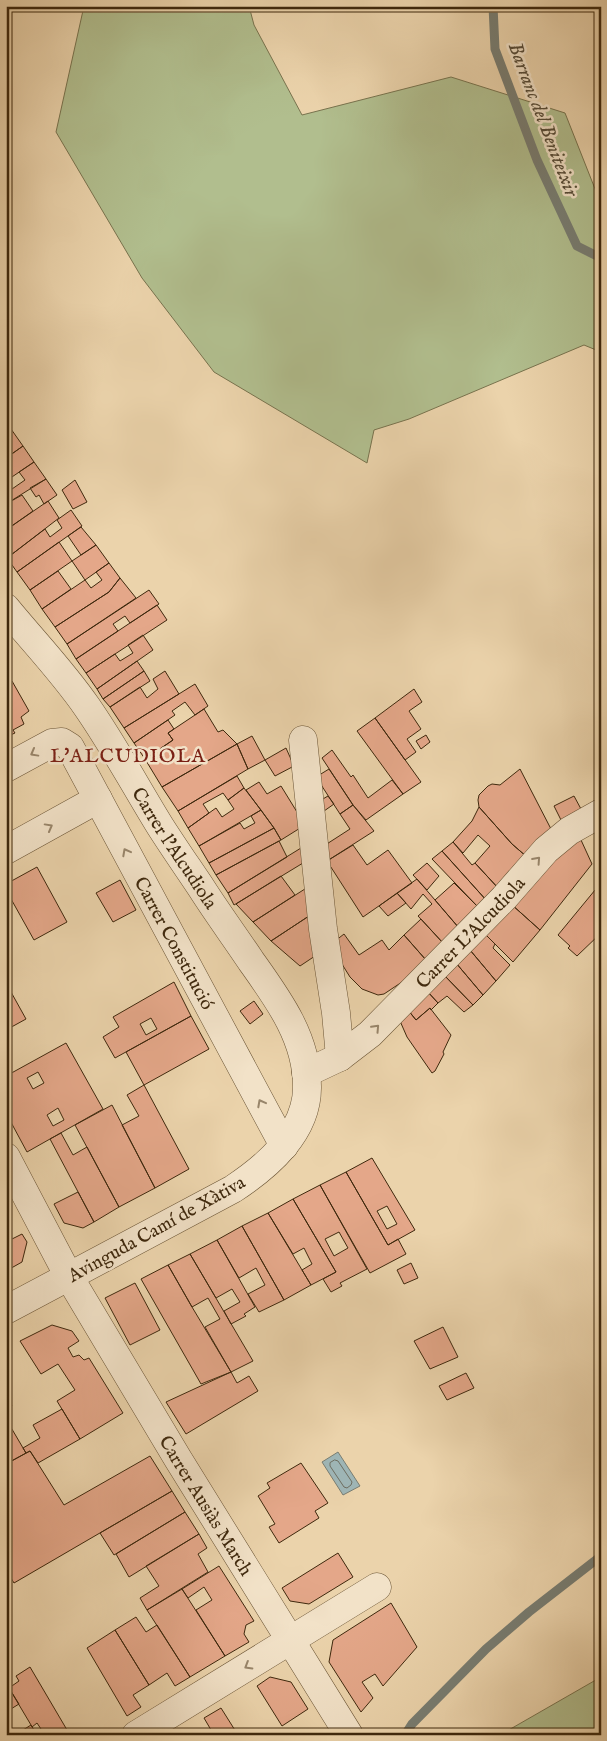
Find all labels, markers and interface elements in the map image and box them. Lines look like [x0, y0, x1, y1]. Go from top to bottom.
water label: Barranc del Beniteixir [502, 39, 584, 201]
district label: L'ALCUDIOLA [50, 744, 206, 769]
one-way arrow [30, 747, 39, 757]
street label: Carrer l’Alcudiola [126, 783, 222, 915]
one-way arrow [44, 823, 53, 833]
one-way arrow [122, 848, 132, 857]
one-way arrow [531, 857, 540, 866]
street label: Carrer L'Alcudiola [411, 872, 532, 995]
street label: Carrer Constitució [128, 873, 219, 1014]
one-way arrow [370, 1024, 379, 1033]
one-way arrow [257, 1100, 267, 1109]
street label: Avinguda Camí de Xàtiva [63, 1171, 251, 1289]
street label: Carrer Ausiàs March [153, 1432, 257, 1581]
one-way arrow [244, 1660, 253, 1670]

